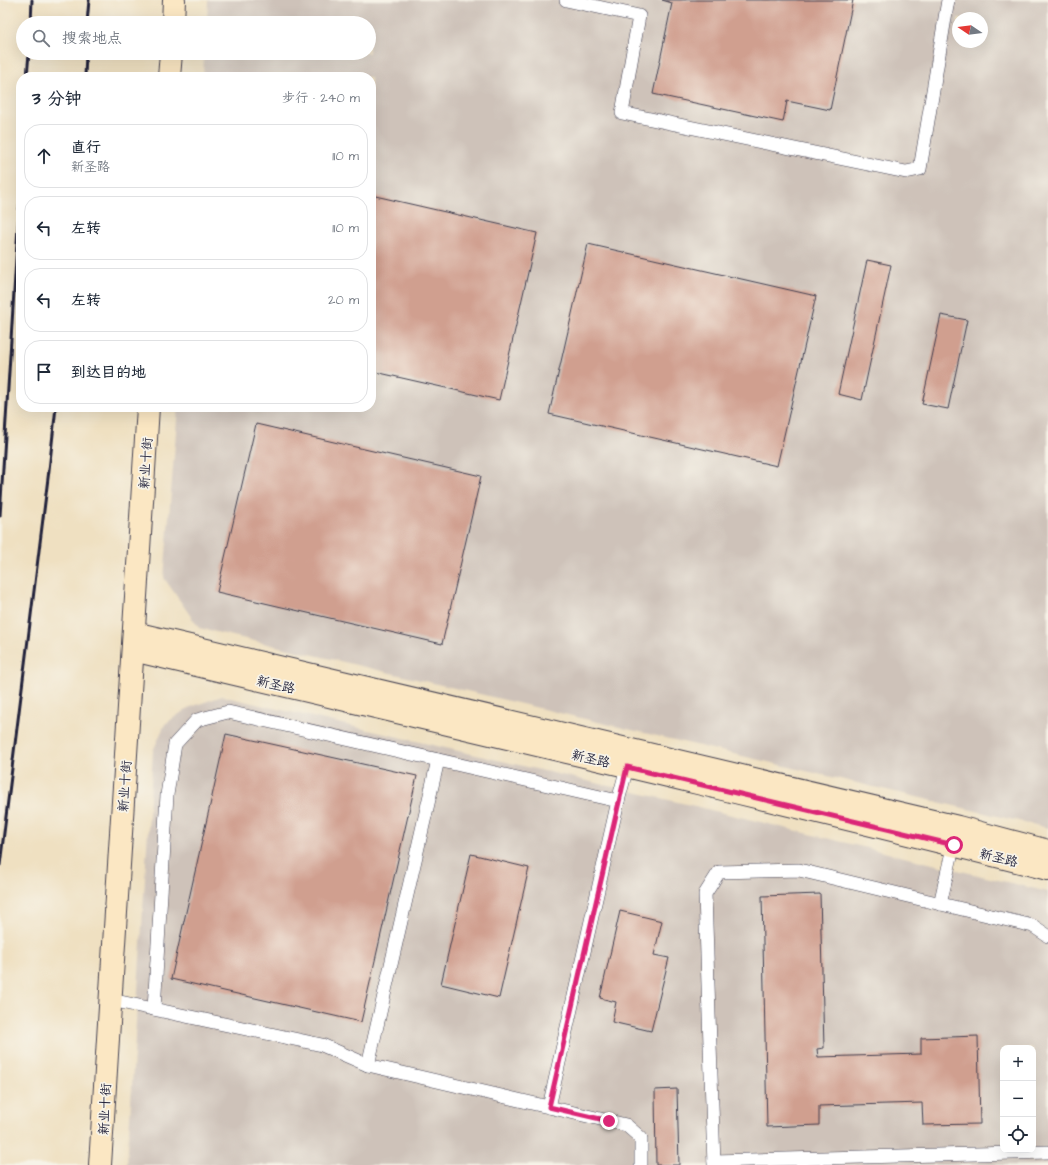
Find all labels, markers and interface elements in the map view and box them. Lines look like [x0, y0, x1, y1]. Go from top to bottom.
north arrow [952, 12, 988, 48]
search box [16, 16, 376, 60]
icon: search [30, 27, 52, 49]
text: 搜索地点 [62, 28, 122, 49]
text: 3 分钟 [32, 87, 81, 111]
text: 步行 · 240 m [282, 89, 360, 107]
text: 直行 [71, 137, 101, 158]
icon: ahead [33, 145, 55, 167]
text: 110 m [332, 147, 359, 165]
text: 新圣路 [71, 158, 110, 176]
icon: left [33, 217, 55, 239]
text: 左转 [71, 218, 101, 239]
text: 110 m [332, 219, 359, 237]
icon: left [33, 289, 55, 311]
text: 左转 [71, 290, 101, 311]
text: 20 m [328, 291, 359, 309]
icon: arrive [33, 361, 55, 383]
text: 到达目的地 [71, 362, 146, 383]
street label: 新业十街 [135, 436, 157, 490]
street label: 新圣路 [255, 672, 297, 698]
street label: 新圣路 [570, 746, 612, 772]
street label: 新业十街 [114, 759, 136, 813]
route start [945, 836, 963, 854]
street label: 新圣路 [978, 845, 1020, 871]
map controls [1000, 1045, 1036, 1153]
button: + [1000, 1045, 1036, 1081]
button: − [1000, 1081, 1036, 1117]
street label: 新业十街 [95, 1083, 115, 1135]
route end [600, 1112, 618, 1130]
button: locate [1000, 1117, 1036, 1153]

